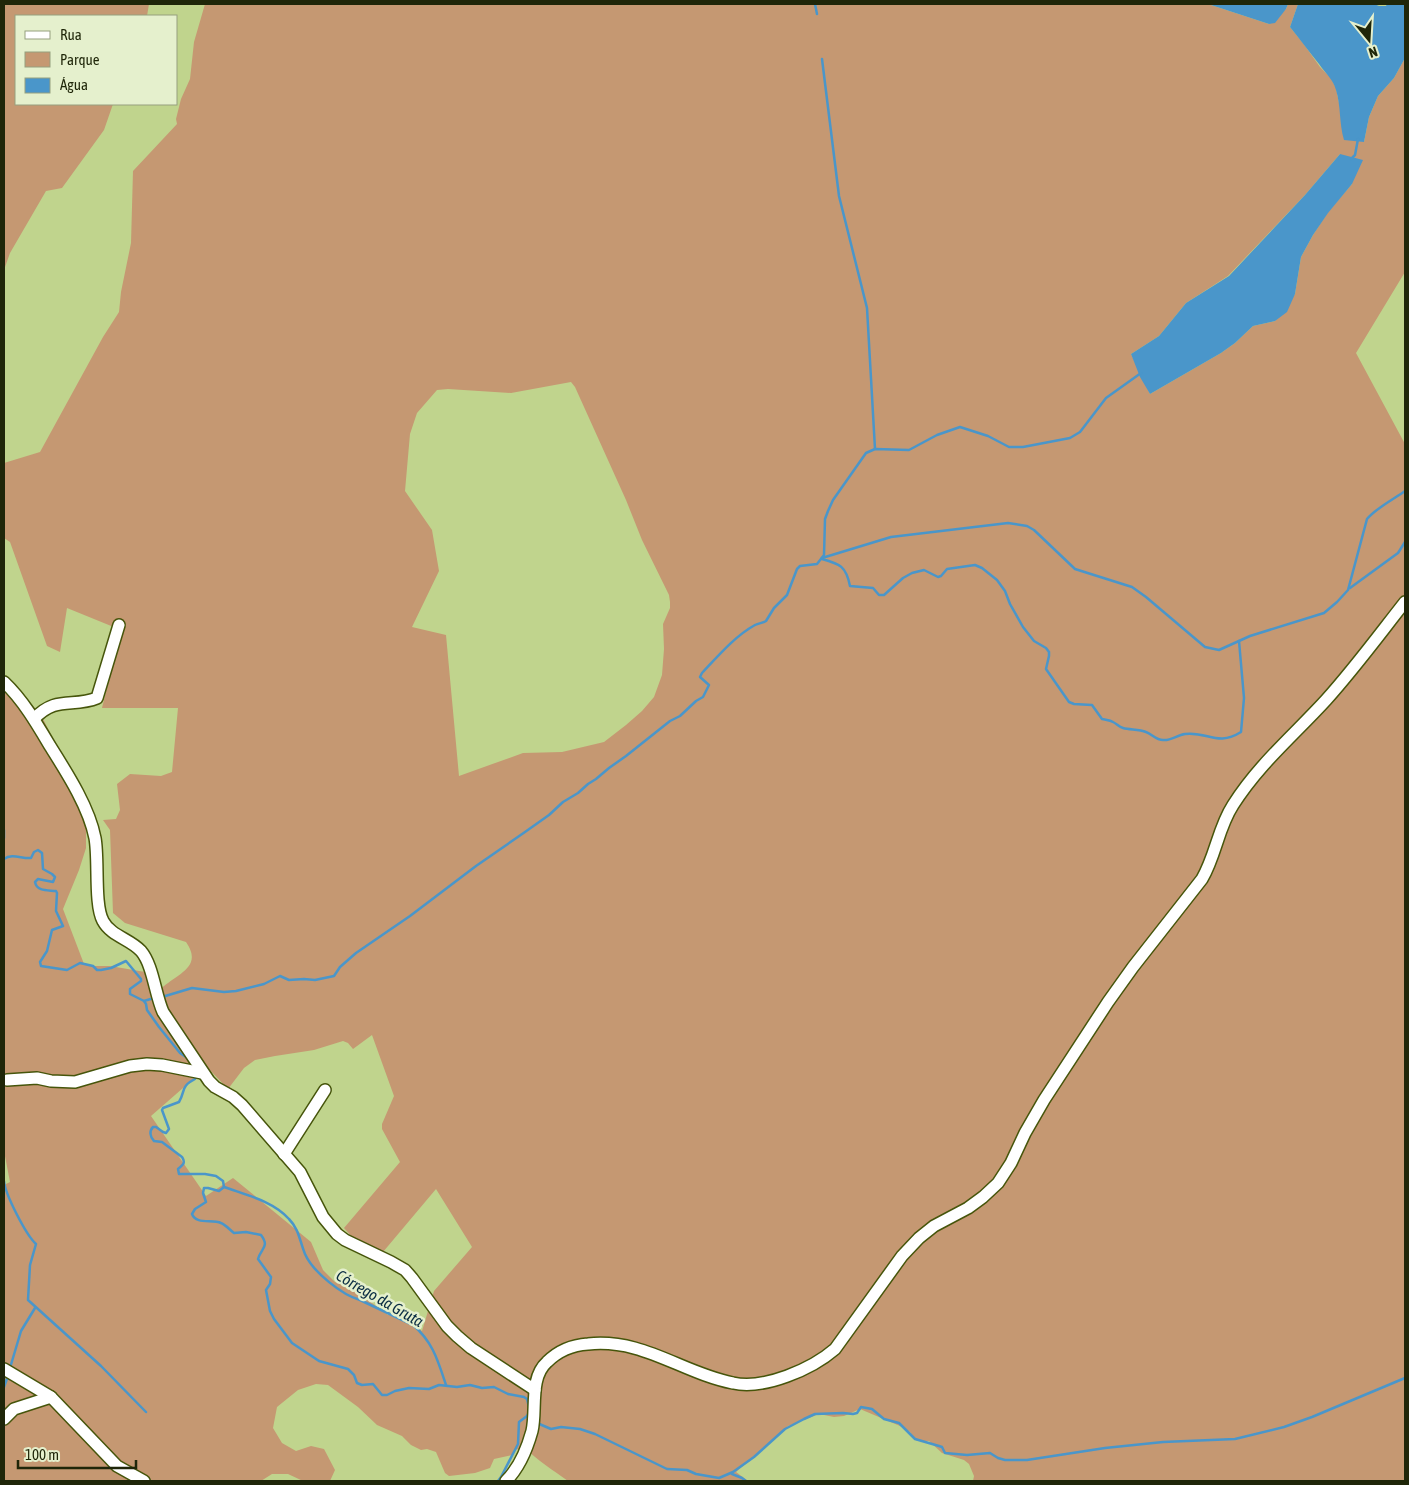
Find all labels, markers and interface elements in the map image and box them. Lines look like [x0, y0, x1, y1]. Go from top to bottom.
legend [15, 15, 178, 105]
north arrow [1344, 15, 1394, 65]
text: Rua [60, 26, 82, 43]
text: N [1367, 43, 1379, 61]
text: Parque [60, 51, 100, 68]
text: Água [60, 76, 88, 93]
water label: Córrego da Gruta [333, 1266, 427, 1331]
scale bar [18, 1438, 135, 1470]
text: 100 m [25, 1446, 59, 1463]

